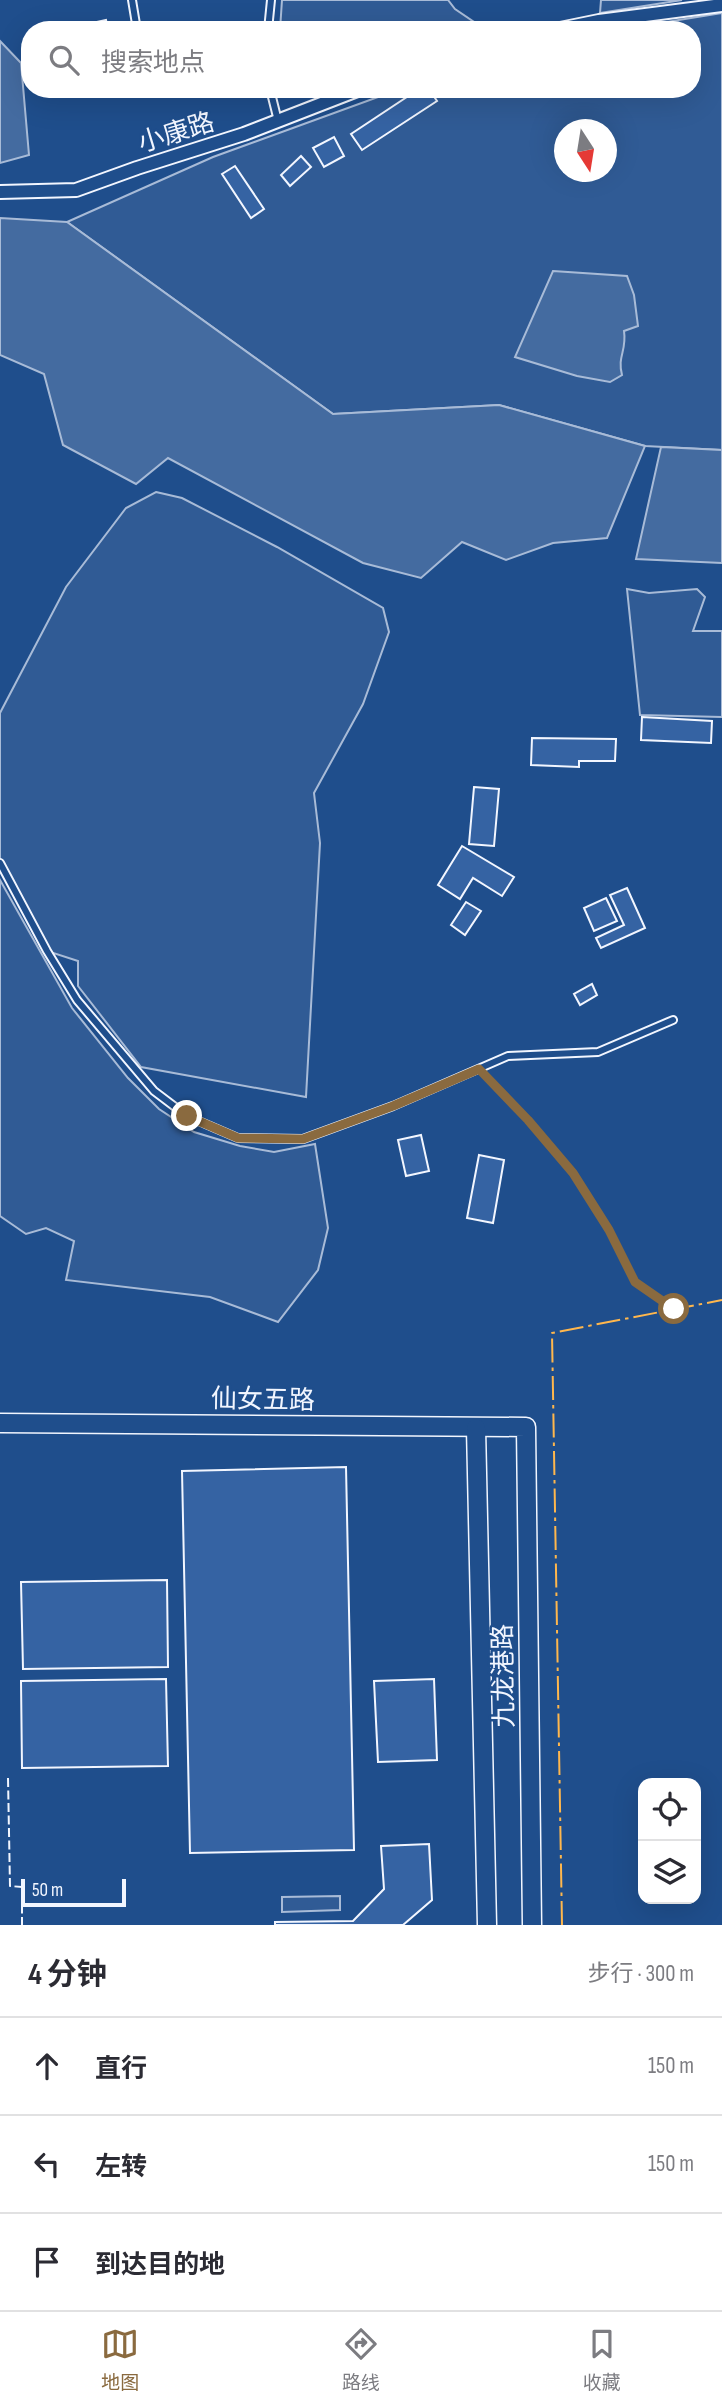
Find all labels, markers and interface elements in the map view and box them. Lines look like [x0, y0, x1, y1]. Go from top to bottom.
search box [21, 21, 701, 98]
icon: search [45, 41, 83, 79]
text: 搜索地点 [101, 48, 205, 79]
street label: 小康路 [135, 107, 218, 160]
north arrow [554, 119, 617, 182]
route end [171, 1100, 202, 1131]
route start [658, 1293, 689, 1324]
street label: 仙女五路 [211, 1384, 315, 1417]
street label: 九龙港路 [488, 1624, 521, 1728]
map controls [638, 1778, 701, 1904]
button: locate [638, 1778, 701, 1841]
button: layers [638, 1841, 701, 1904]
scale bar [21, 1876, 126, 1908]
text: 50 m [32, 1879, 63, 1902]
text: 4 分钟 [28, 1957, 107, 1993]
text: 步行 · 300 m [588, 1960, 694, 1988]
icon: ahead [28, 2047, 66, 2085]
text: 150 m [648, 2052, 694, 2080]
text: 直行 [95, 2054, 147, 2085]
icon: left [28, 2145, 66, 2183]
text: 150 m [648, 2150, 694, 2178]
text: 左转 [95, 2152, 147, 2183]
icon: arrive [28, 2243, 66, 2281]
text: 到达目的地 [95, 2250, 225, 2281]
tab: 地图 [101, 2325, 139, 2395]
tab: 路线 [342, 2325, 380, 2395]
tab: 收藏 [583, 2325, 621, 2395]

